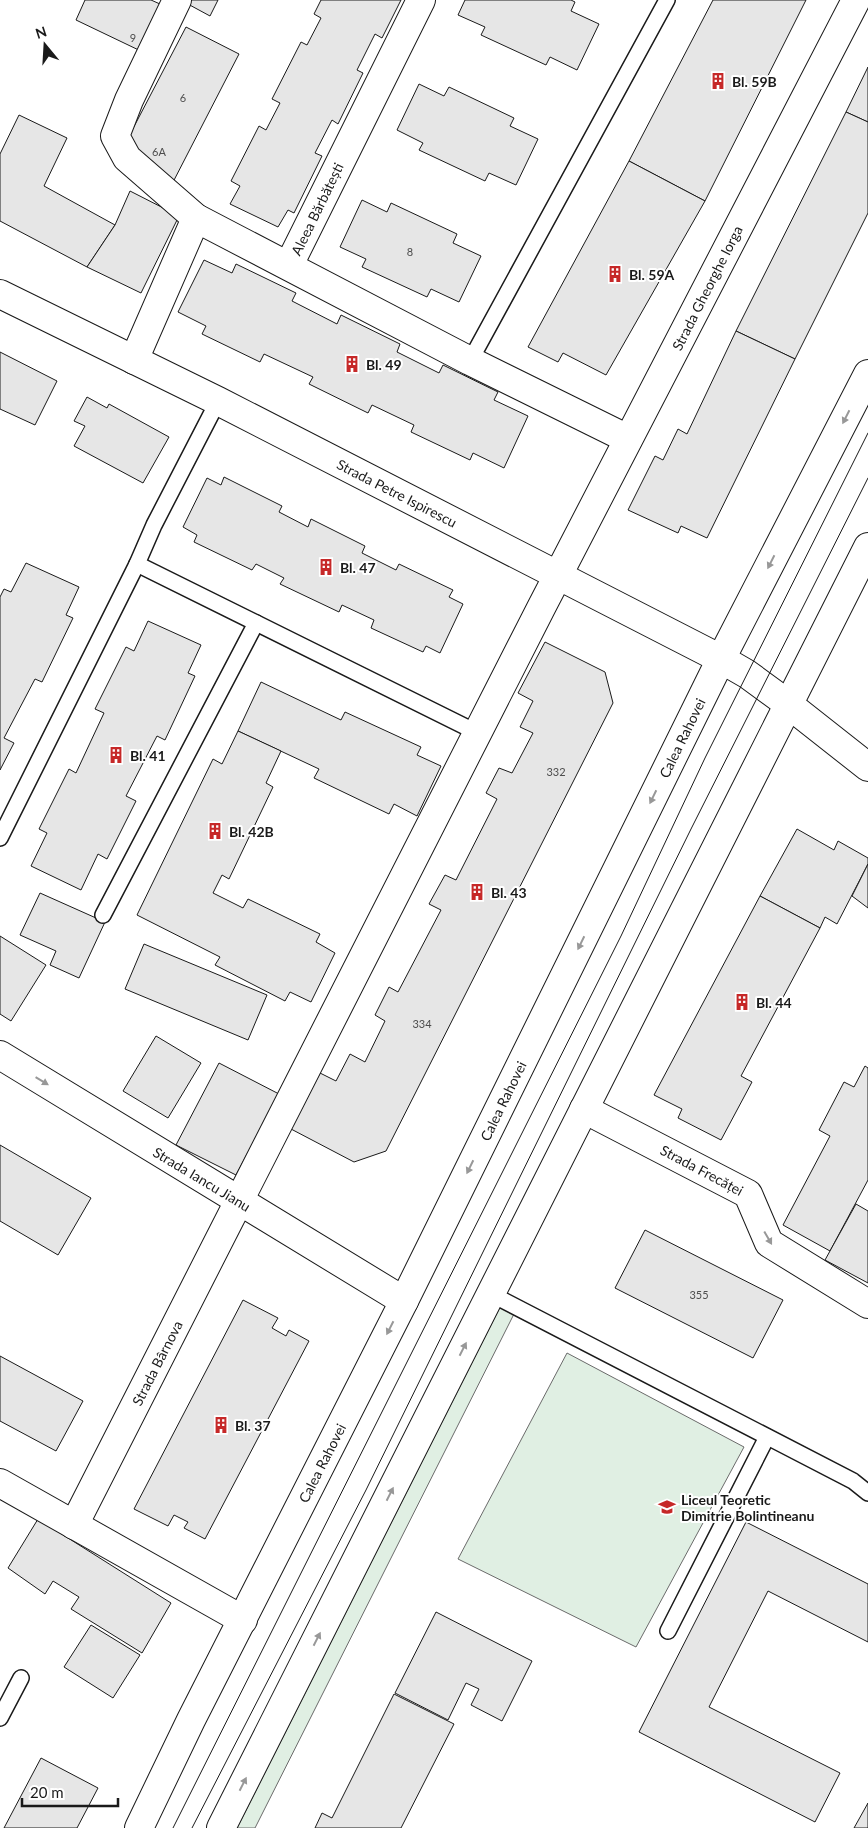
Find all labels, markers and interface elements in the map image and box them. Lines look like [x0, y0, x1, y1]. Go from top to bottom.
north arrow [20, 20, 70, 70]
text: N [33, 22, 49, 42]
house number: 9 [130, 31, 136, 44]
building icon: Bl. 59B [708, 71, 728, 91]
place label: Bl. 59B [732, 73, 777, 90]
house number: 6 [180, 91, 186, 104]
house number: 6A [152, 145, 166, 158]
street label: Aleea Bărbătești [287, 160, 347, 258]
street label: Strada Gheorghe Iorga [668, 223, 746, 353]
house number: 8 [407, 245, 413, 258]
building icon: Bl. 59A [605, 264, 625, 284]
place label: Bl. 59A [629, 266, 675, 283]
building icon: Bl. 49 [342, 354, 362, 374]
place label: Bl. 49 [366, 356, 402, 373]
one-way arrow [842, 410, 850, 424]
street label: Strada Petre Ispirescu [334, 455, 460, 531]
one-way arrow [767, 555, 775, 569]
building icon: Bl. 47 [316, 557, 336, 577]
place label: Bl. 47 [340, 559, 376, 576]
street label: Calea Rahovei [655, 695, 709, 781]
building icon: Bl. 41 [106, 745, 126, 765]
place label: Bl. 41 [130, 747, 166, 764]
house number: 332 [546, 765, 566, 778]
one-way arrow [649, 790, 657, 804]
building icon: Bl. 42B [205, 821, 225, 841]
place label: Bl. 42B [229, 823, 274, 840]
building icon: Bl. 43 [467, 882, 487, 902]
place label: Bl. 43 [491, 884, 527, 901]
one-way arrow [577, 935, 585, 950]
building icon: Bl. 44 [732, 992, 752, 1012]
place label: Bl. 44 [756, 994, 792, 1011]
house number: 334 [412, 1017, 432, 1030]
street label: Calea Rahovei [476, 1058, 530, 1144]
one-way arrow [35, 1076, 48, 1085]
street label: Strada Frecăței [658, 1141, 746, 1199]
street label: Strada Iancu Jianu [150, 1143, 254, 1215]
one-way arrow [466, 1159, 474, 1174]
one-way arrow [763, 1232, 772, 1245]
house number: 355 [689, 1288, 709, 1301]
street label: Strada Bârnova [128, 1318, 186, 1408]
one-way arrow [386, 1321, 394, 1335]
one-way arrow [459, 1342, 467, 1356]
building icon: Bl. 37 [211, 1415, 231, 1435]
place label: Bl. 37 [235, 1417, 271, 1434]
street label: Calea Rahovei [295, 1421, 349, 1505]
one-way arrow [386, 1487, 394, 1501]
place label: Liceul Teoretic Dimitrie Bolintineanu [681, 1491, 815, 1524]
school or university icon: Liceul Teoretic Dimitrie Bolintineanu [657, 1497, 677, 1517]
one-way arrow [313, 1632, 321, 1647]
scale bar [22, 1776, 119, 1808]
one-way arrow [239, 1777, 248, 1792]
text: 20 m [30, 1783, 64, 1801]

